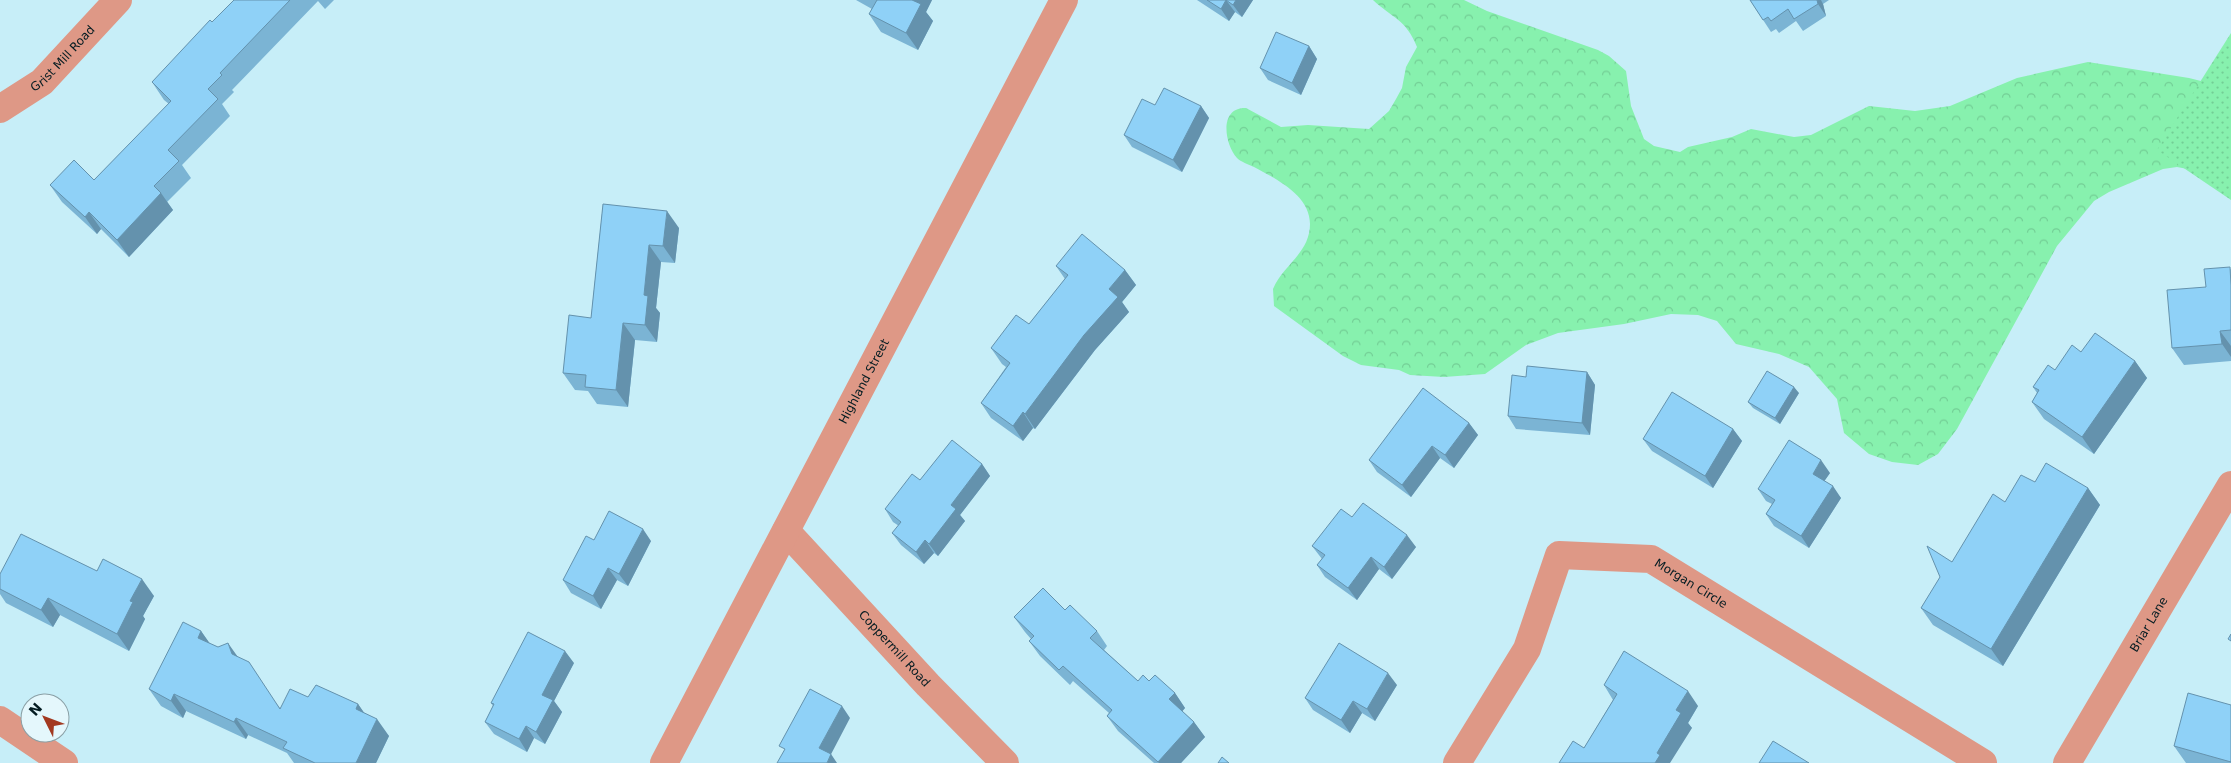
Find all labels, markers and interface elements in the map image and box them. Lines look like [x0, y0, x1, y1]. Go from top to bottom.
street label: Grist Mill Road [28, 23, 98, 95]
street label: Highland Street [836, 336, 892, 426]
street label: Morgan Circle [1652, 556, 1730, 611]
street label: Briar Lane [2127, 594, 2171, 654]
street label: Coppermill Road [856, 608, 933, 690]
north arrow [20, 693, 70, 743]
text: N [25, 700, 45, 719]

